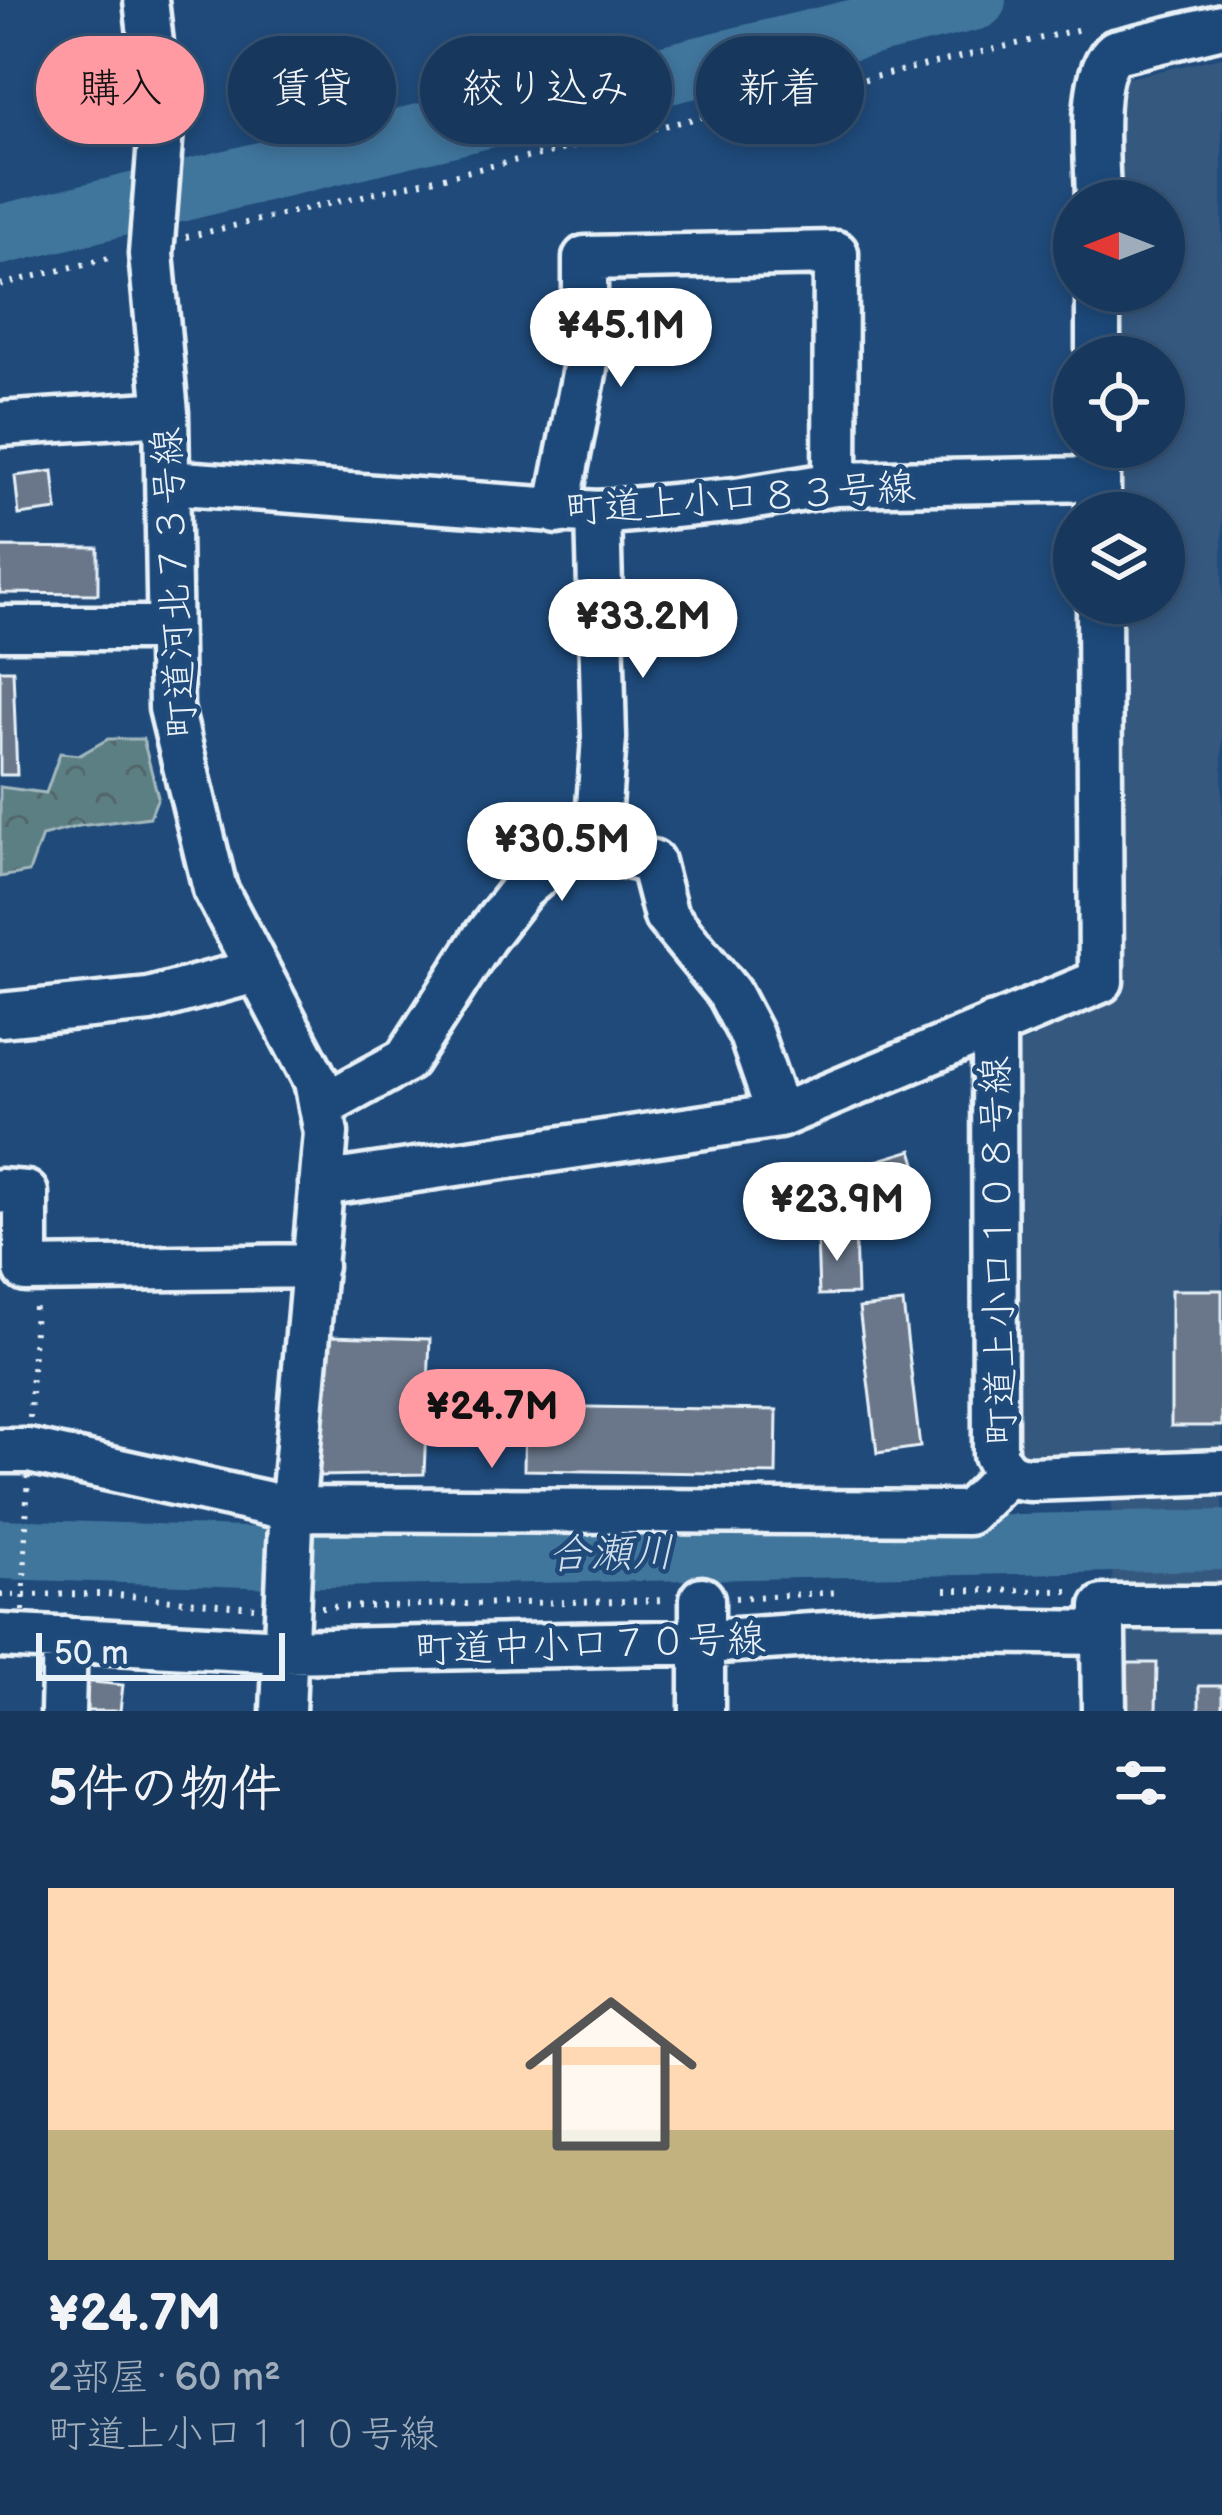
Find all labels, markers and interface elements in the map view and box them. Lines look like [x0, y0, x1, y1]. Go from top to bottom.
chip: 購入 [36, 36, 204, 144]
chip: 賃貸 [228, 36, 396, 144]
chip: 絞り込み [420, 36, 672, 144]
chip: 新着 [696, 36, 864, 144]
north arrow [1053, 180, 1185, 312]
map controls [1053, 180, 1185, 624]
pin: ¥45.1M [523, 288, 719, 390]
text: ¥45.1M [557, 303, 685, 350]
button: locate [1053, 336, 1185, 468]
street label: 町道河北７３号線 [144, 426, 207, 740]
street label: 町道上小口８３号線 [563, 464, 917, 535]
button: layers [1053, 492, 1185, 624]
pin: ¥33.2M [545, 579, 741, 681]
text: ¥33.2M [575, 594, 711, 641]
pin: ¥30.5M [464, 802, 660, 904]
text: ¥30.5M [494, 817, 630, 864]
street label: 町道上小口１０８号線 [973, 1056, 1026, 1446]
pin: ¥23.9M [739, 1162, 935, 1264]
text: ¥23.9M [770, 1177, 904, 1224]
pin: ¥24.7M [394, 1369, 590, 1471]
text: ¥24.7M [426, 1384, 558, 1431]
water label: 合瀬川 [548, 1528, 674, 1581]
street label: 町道中小口７０号線 [414, 1616, 766, 1675]
scale bar [36, 1627, 285, 1680]
text: 50 m [54, 1634, 129, 1674]
icon: filters [1108, 1750, 1174, 1816]
text: 5件の物件 [48, 1759, 281, 1820]
icon: home [503, 1966, 719, 2182]
text: ¥24.7M [48, 2284, 221, 2345]
text: 2部屋 · 60 m² [48, 2355, 281, 2402]
text: 町道上小口１１０号線 [48, 2412, 438, 2459]

